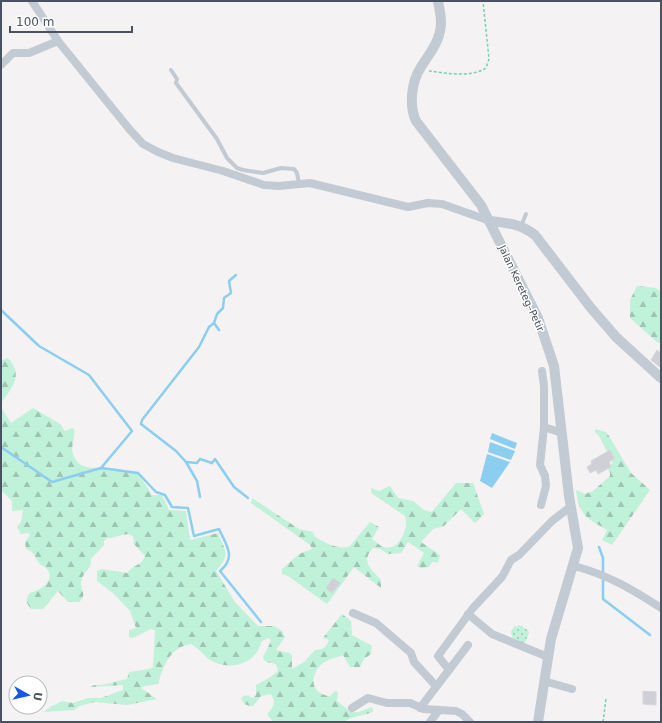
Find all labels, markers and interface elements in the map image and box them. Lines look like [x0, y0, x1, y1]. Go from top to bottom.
scale bar [10, 8, 132, 34]
text: 100 m [16, 15, 54, 29]
street label: Jalan Kereteg–Petir [496, 242, 547, 334]
north arrow [8, 675, 48, 715]
text: U [30, 691, 44, 702]

